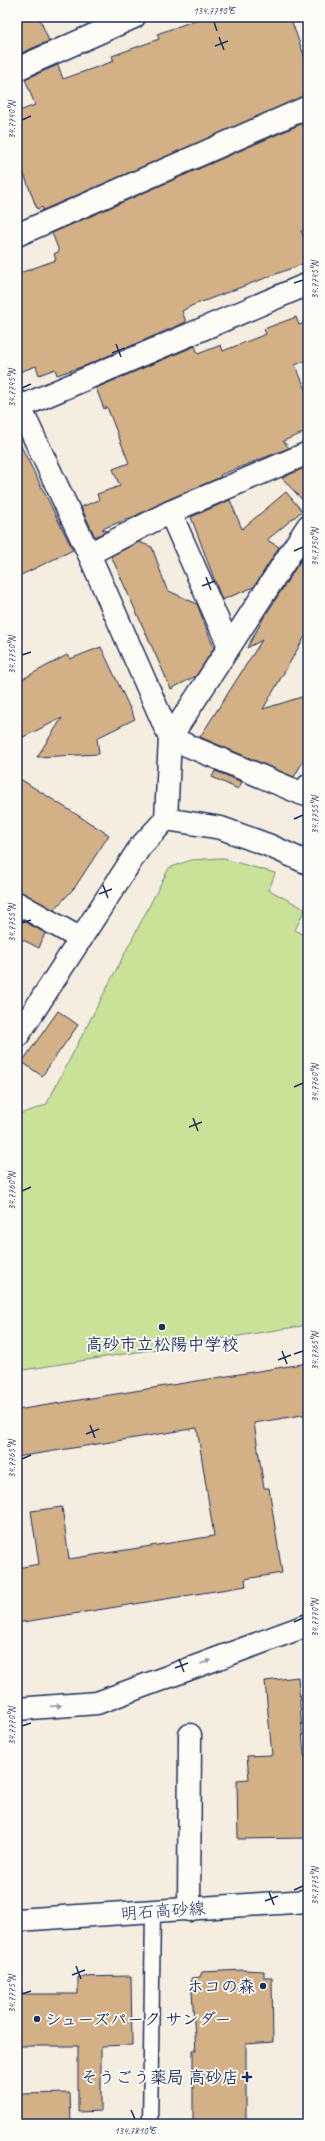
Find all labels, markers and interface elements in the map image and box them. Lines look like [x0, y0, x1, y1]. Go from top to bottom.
text: 134.7790°E [193, 4, 237, 17]
text: 34.7740°N [5, 99, 18, 139]
text: 34.7745°N [308, 259, 321, 299]
text: 34.7745°N [5, 367, 18, 407]
text: 34.7750°N [308, 526, 321, 566]
text: 34.7750°N [5, 634, 18, 674]
text: 34.7755°N [308, 794, 321, 834]
text: 34.7755°N [5, 902, 18, 942]
text: 34.7760°N [308, 1062, 321, 1102]
text: 34.7760°N [5, 1170, 18, 1210]
marker: 高砂市立松陽中学校 [157, 1322, 167, 1332]
text: 34.7765°N [308, 1330, 321, 1370]
place label: 高砂市立松陽中学校 [86, 1334, 239, 1355]
text: 34.7765°N [5, 1438, 18, 1478]
text: 34.7770°N [308, 1597, 321, 1637]
one-way arrow [201, 1659, 213, 1665]
one-way arrow [50, 1702, 62, 1709]
text: 34.7770°N [5, 1705, 18, 1745]
text: 34.7775°N [308, 1865, 321, 1905]
street label: 明石高砂線 [120, 1898, 206, 1924]
text: 34.7775°N [5, 1973, 18, 2013]
place label: ホコの森 [187, 1976, 255, 1997]
marker: ホコの森 [258, 1981, 268, 1991]
place label: シューズパーク サンダー [45, 2009, 231, 2030]
marker: シューズパーク サンダー [32, 2014, 42, 2024]
place label: そうごう薬局 高砂店 [81, 2067, 239, 2088]
marker: そうごう薬局 高砂店 [242, 2072, 252, 2082]
text: 134.7810°E [114, 2124, 158, 2137]

